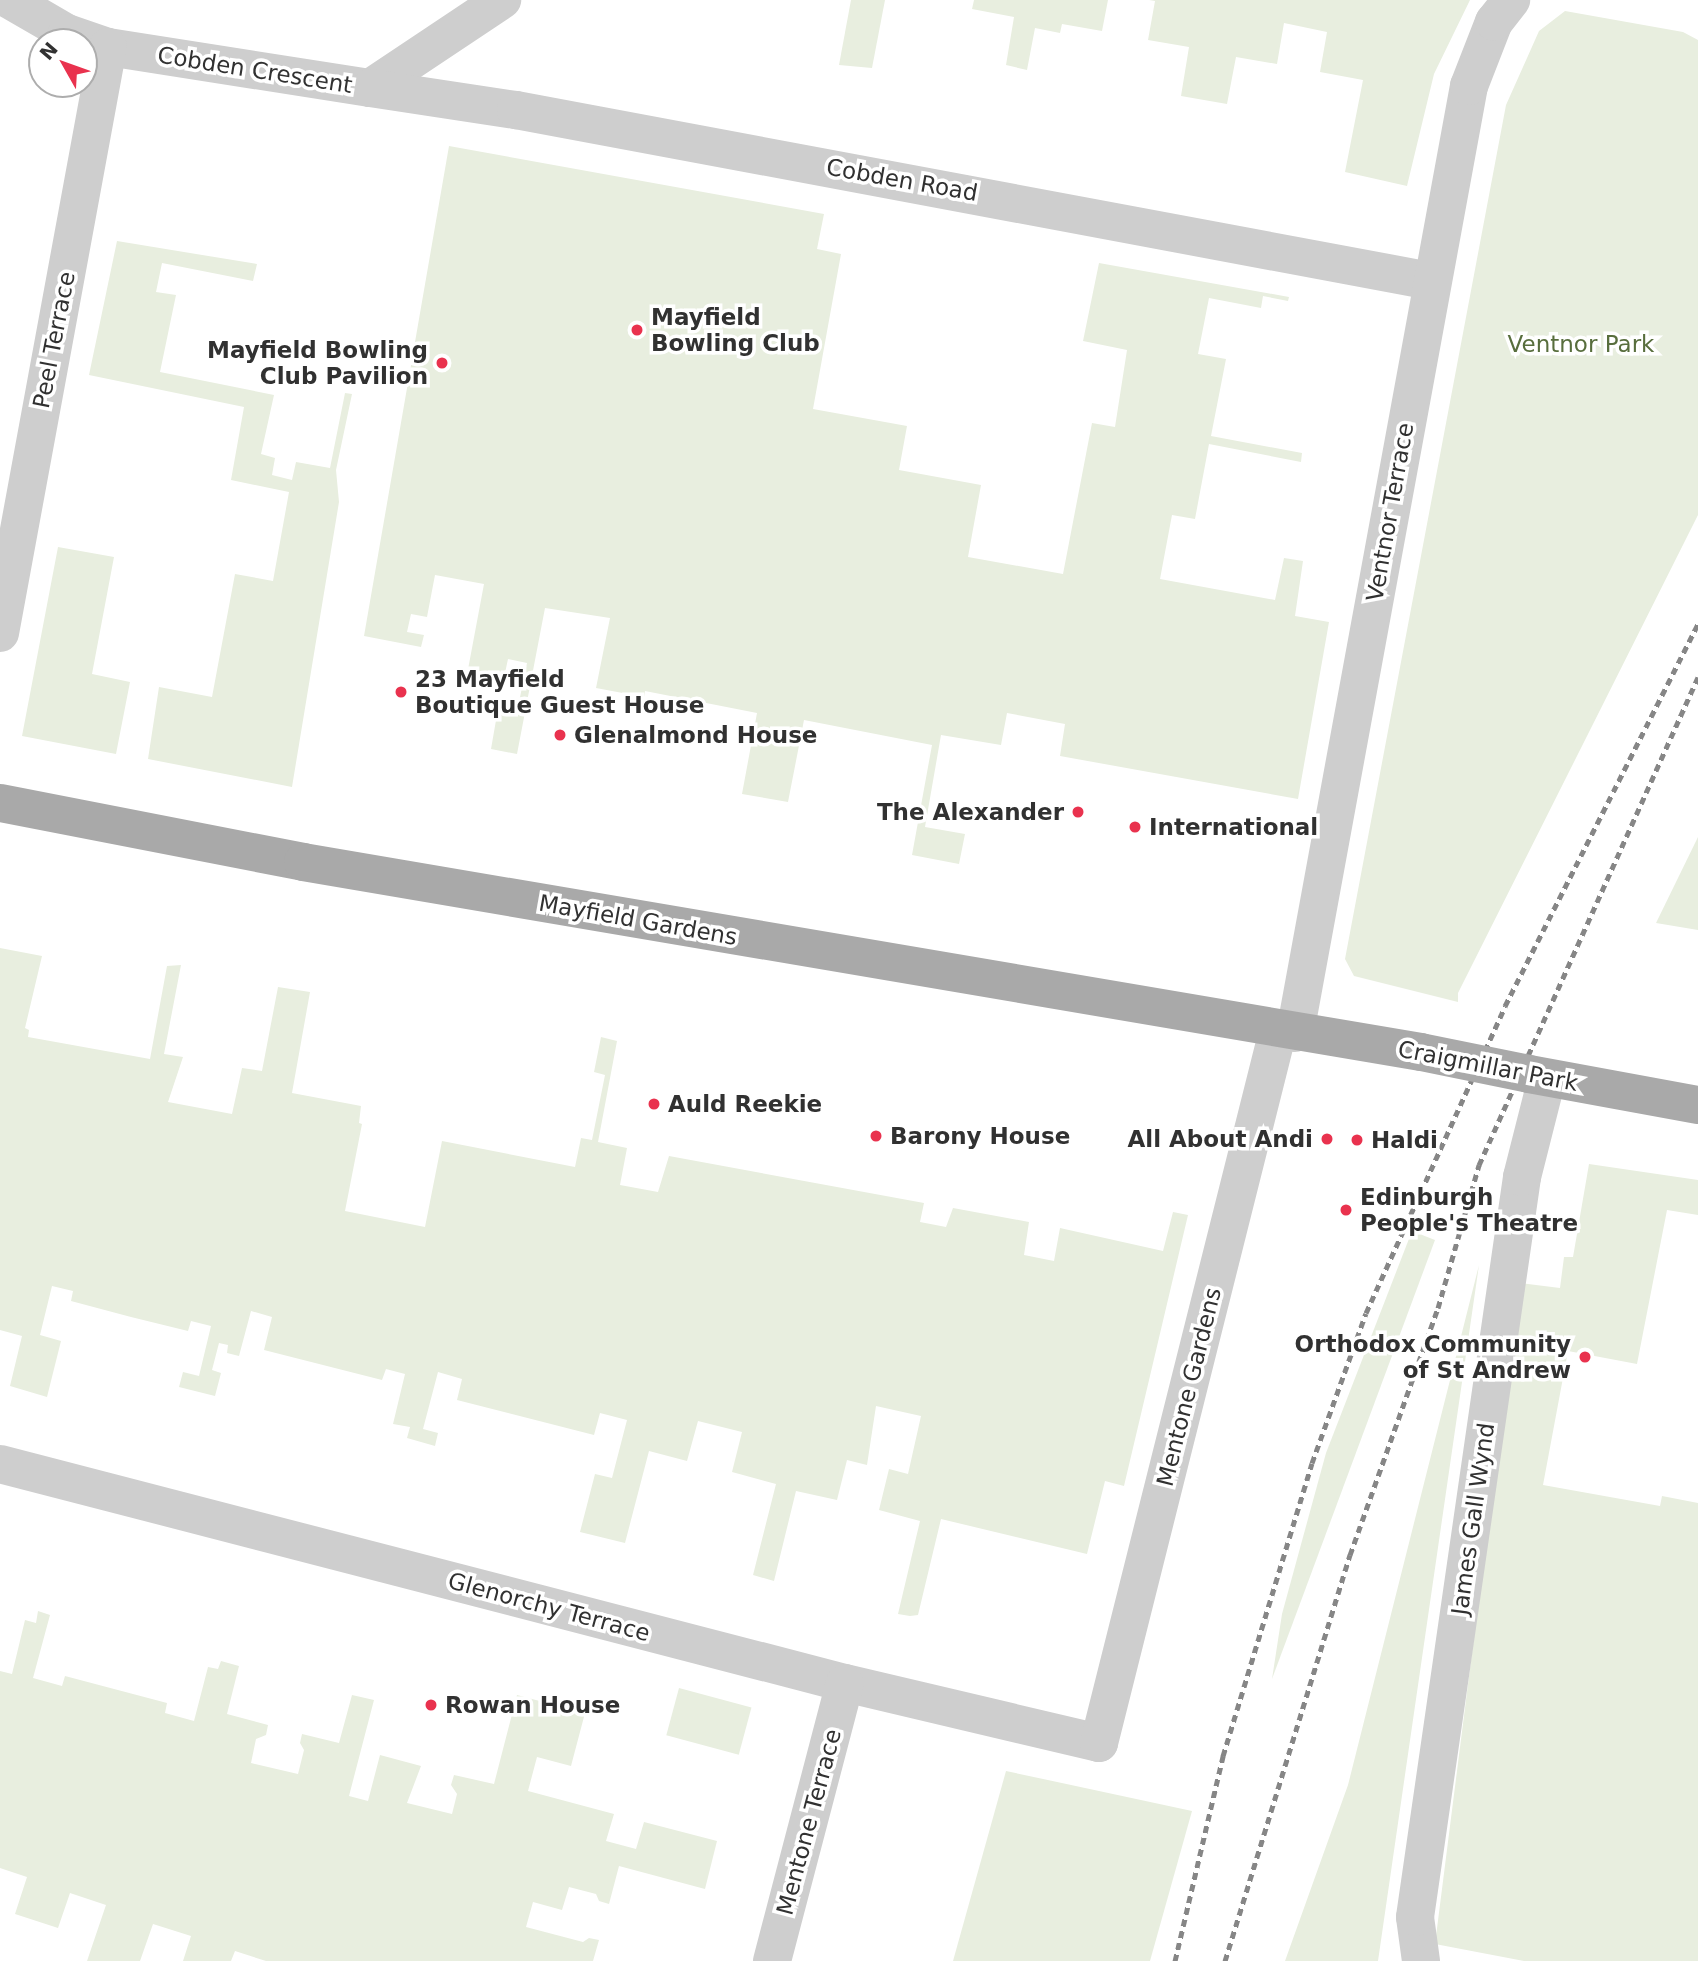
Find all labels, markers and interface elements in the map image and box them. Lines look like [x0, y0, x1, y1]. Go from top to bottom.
north arrow [28, 28, 98, 98]
text: N [35, 38, 62, 64]
street label: Cobden Crescent [156, 41, 354, 99]
street label: Cobden Road [824, 153, 980, 207]
street label: Peel Terrace [27, 269, 81, 411]
place label: Mayfield Bowling Club [651, 303, 820, 357]
marker: Mayfield Bowling Club [629, 322, 645, 338]
park label: Ventnor Park [1508, 330, 1654, 358]
place label: Mayfield Bowling Club Pavilion [207, 336, 428, 390]
marker: Mayfield Bowling Club Pavilion [434, 355, 450, 371]
street label: Ventnor Terrace [1361, 421, 1419, 603]
place label: 23 Mayfield Boutique Guest House [415, 665, 704, 719]
marker: 23 Mayfield Boutique Guest House [393, 684, 409, 700]
place label: Glenalmond House [574, 721, 817, 749]
marker: Glenalmond House [552, 727, 568, 743]
place label: The Alexander [877, 798, 1064, 826]
marker: The Alexander [1070, 804, 1086, 820]
place label: International [1149, 813, 1318, 841]
marker: International [1127, 819, 1143, 835]
street label: Mayfield Gardens [537, 889, 739, 951]
street label: Craigmillar Park [1396, 1035, 1580, 1097]
place label: Auld Reekie [668, 1090, 822, 1118]
marker: Auld Reekie [646, 1096, 662, 1112]
place label: Barony House [890, 1122, 1070, 1150]
place label: All About Andi [1127, 1125, 1313, 1153]
place label: Haldi [1371, 1126, 1438, 1154]
marker: Barony House [868, 1128, 884, 1144]
marker: All About Andi [1319, 1131, 1335, 1147]
marker: Haldi [1349, 1132, 1365, 1148]
place label: Edinburgh People's Theatre [1360, 1183, 1578, 1237]
marker: Edinburgh People's Theatre [1338, 1202, 1354, 1218]
street label: Mentone Gardens [1151, 1285, 1227, 1489]
place label: Orthodox Community of St Andrew [1295, 1330, 1571, 1384]
marker: Orthodox Community of St Andrew [1577, 1349, 1593, 1365]
street label: James Gall Wynd [1446, 1421, 1500, 1617]
street label: Glenorchy Terrace [445, 1567, 653, 1647]
place label: Rowan House [445, 1691, 620, 1719]
marker: Rowan House [423, 1697, 439, 1713]
street label: Mentone Terrace [771, 1726, 847, 1918]

